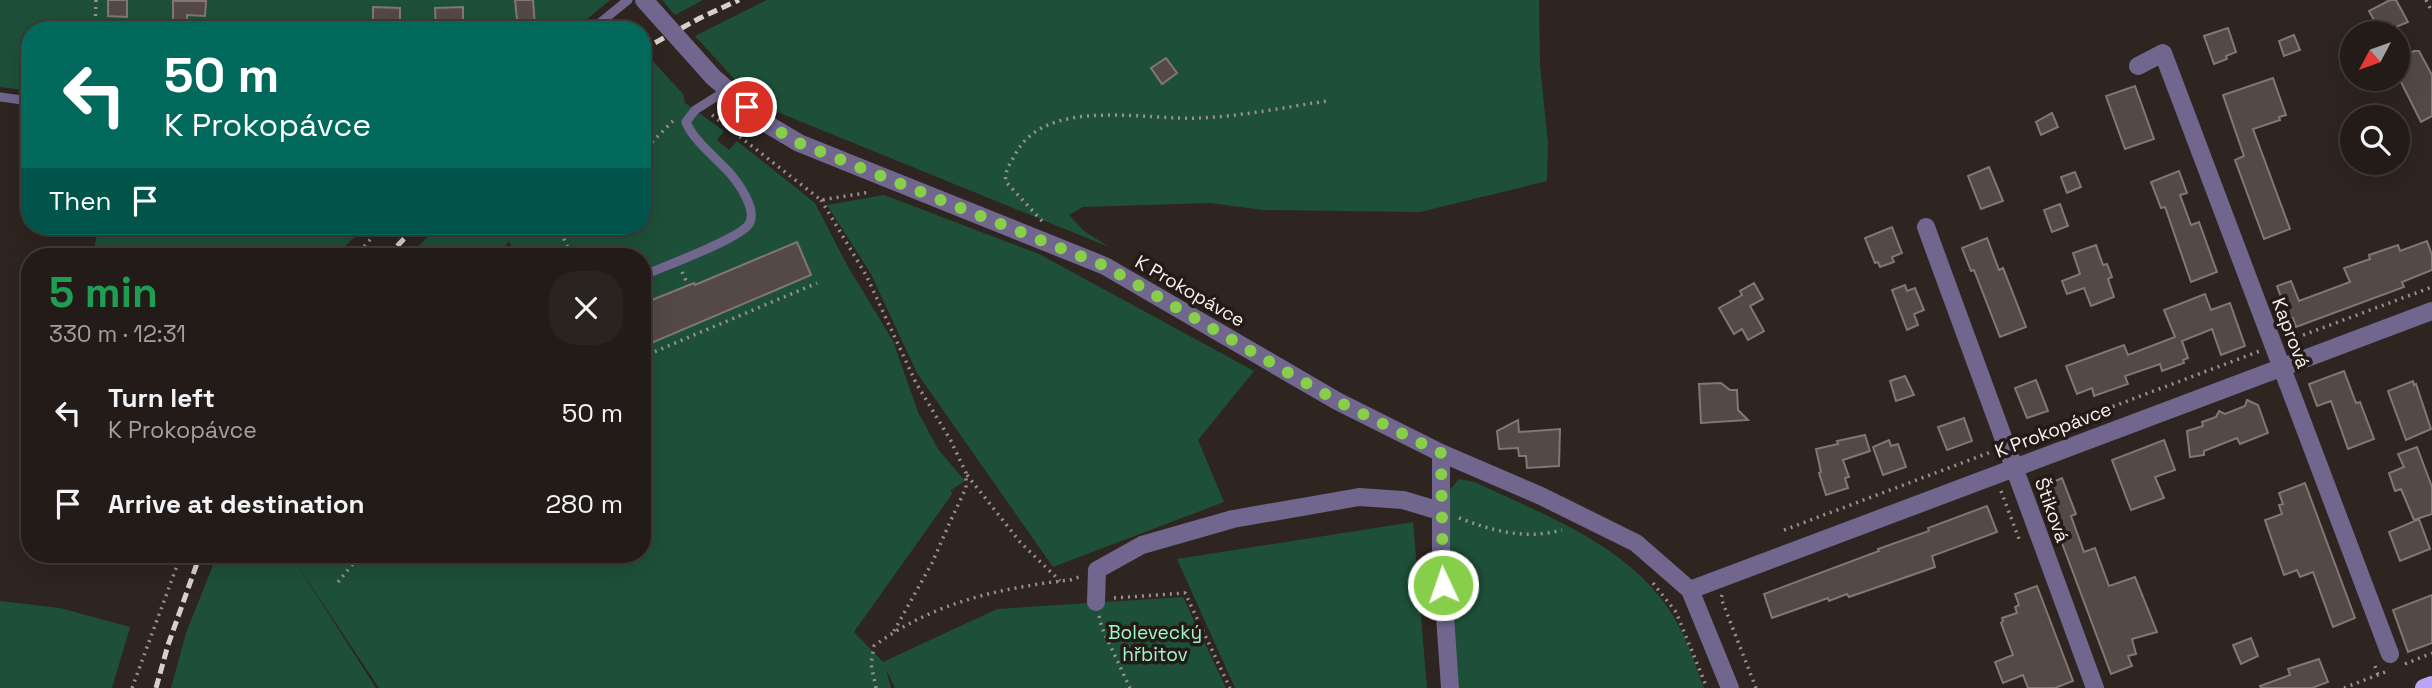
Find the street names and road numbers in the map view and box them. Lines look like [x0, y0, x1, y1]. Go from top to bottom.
street label: K Prokopávce [1130, 249, 1250, 333]
street label: Kaprová [2266, 294, 2316, 372]
street label: K Prokopávce [1991, 396, 2115, 464]
street label: Štiková [2029, 474, 2075, 546]

